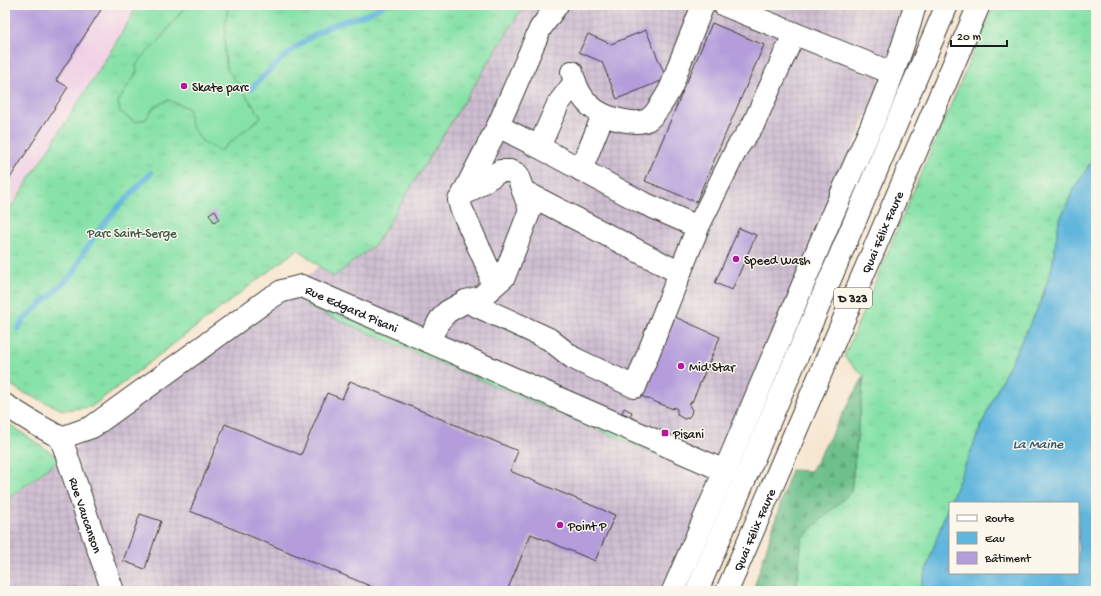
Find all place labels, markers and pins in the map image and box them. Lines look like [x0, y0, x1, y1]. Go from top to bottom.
marker: Skate parc [179, 81, 189, 91]
place label: Skate parc [192, 81, 249, 96]
marker: Speed Wash [731, 254, 741, 264]
place label: Speed Wash [744, 254, 811, 269]
marker: Mid'Star [676, 361, 686, 371]
place label: Mid'Star [689, 361, 736, 376]
marker: Pisani [660, 428, 670, 438]
place label: Pisani [672, 428, 704, 443]
marker: Point P [555, 520, 565, 530]
place label: Point P [567, 520, 607, 535]

